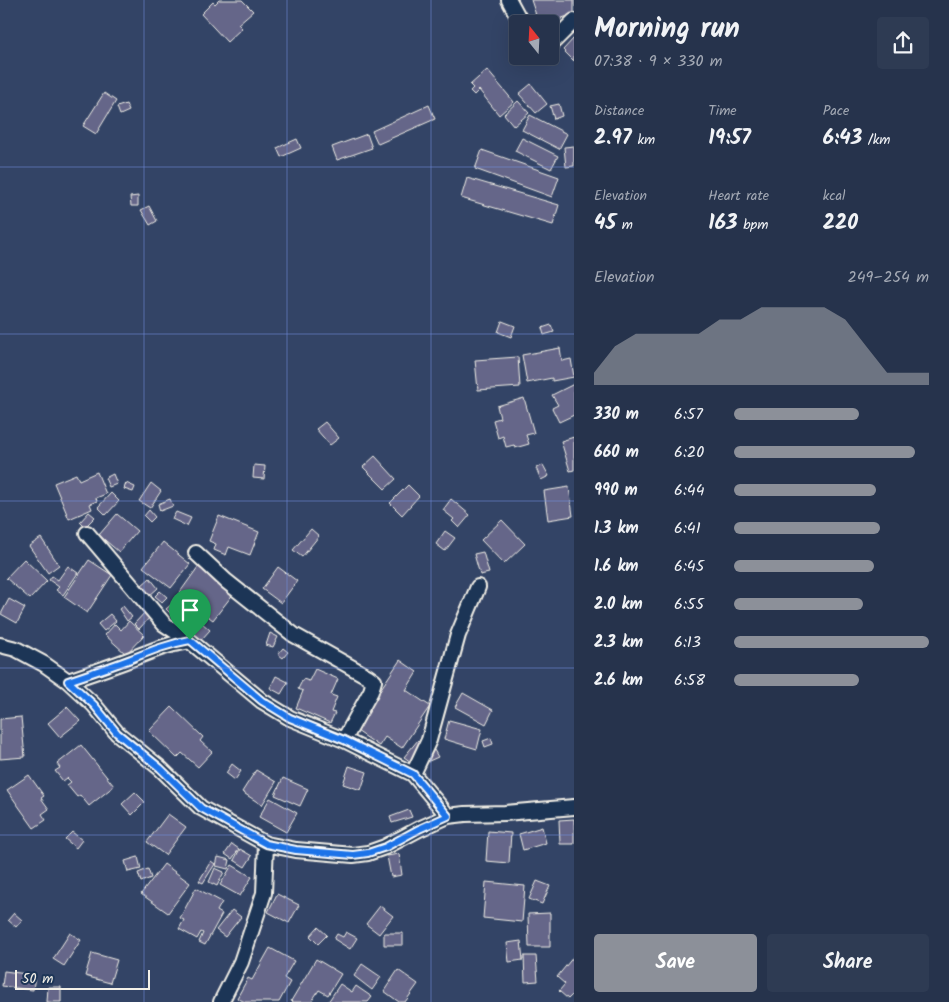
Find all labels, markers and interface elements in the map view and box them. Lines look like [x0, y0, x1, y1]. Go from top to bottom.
text: Morning run [594, 7, 740, 52]
north arrow [509, 15, 559, 65]
map controls [509, 15, 559, 65]
button: share [877, 17, 929, 69]
text: 07:38 · 9 × 330 m [594, 49, 723, 74]
text: Distance [594, 100, 644, 122]
text: Time [708, 100, 737, 122]
text: Pace [823, 100, 849, 122]
text: 2.97 [594, 122, 632, 155]
text: 19:57 [708, 122, 751, 155]
text: 6:43 [823, 122, 862, 155]
text: km [632, 129, 655, 151]
text: /km [862, 129, 890, 151]
text: Elevation [594, 185, 647, 207]
text: Heart rate [708, 185, 769, 207]
text: kcal [823, 185, 845, 207]
text: 45 [594, 207, 616, 240]
text: 163 [708, 207, 738, 240]
text: 220 [823, 207, 858, 240]
text: m [616, 214, 633, 236]
text: bpm [738, 214, 768, 236]
text: Elevation [594, 265, 655, 290]
text: 249–254 m [847, 265, 929, 290]
text: 330 m [594, 402, 639, 427]
text: 6:57 [674, 402, 703, 427]
text: 660 m [594, 440, 639, 465]
text: 6:20 [674, 440, 704, 465]
text: 990 m [594, 478, 638, 503]
text: 6:44 [674, 478, 704, 503]
text: 1.3 km [594, 516, 639, 541]
text: 6:41 [674, 516, 701, 541]
text: 1.6 km [594, 554, 638, 579]
text: 6:45 [674, 554, 704, 579]
pin [169, 589, 211, 640]
text: 2.0 km [594, 592, 642, 617]
text: 6:55 [674, 592, 704, 617]
icon: arrive [176, 596, 204, 624]
text: 2.3 km [594, 630, 643, 655]
text: 6:13 [674, 630, 701, 655]
text: 2.6 km [594, 668, 643, 693]
text: 6:58 [674, 668, 705, 693]
button: Save [594, 934, 757, 992]
button: Share [767, 934, 929, 992]
scale bar [15, 967, 150, 990]
text: 50 m [22, 968, 53, 990]

